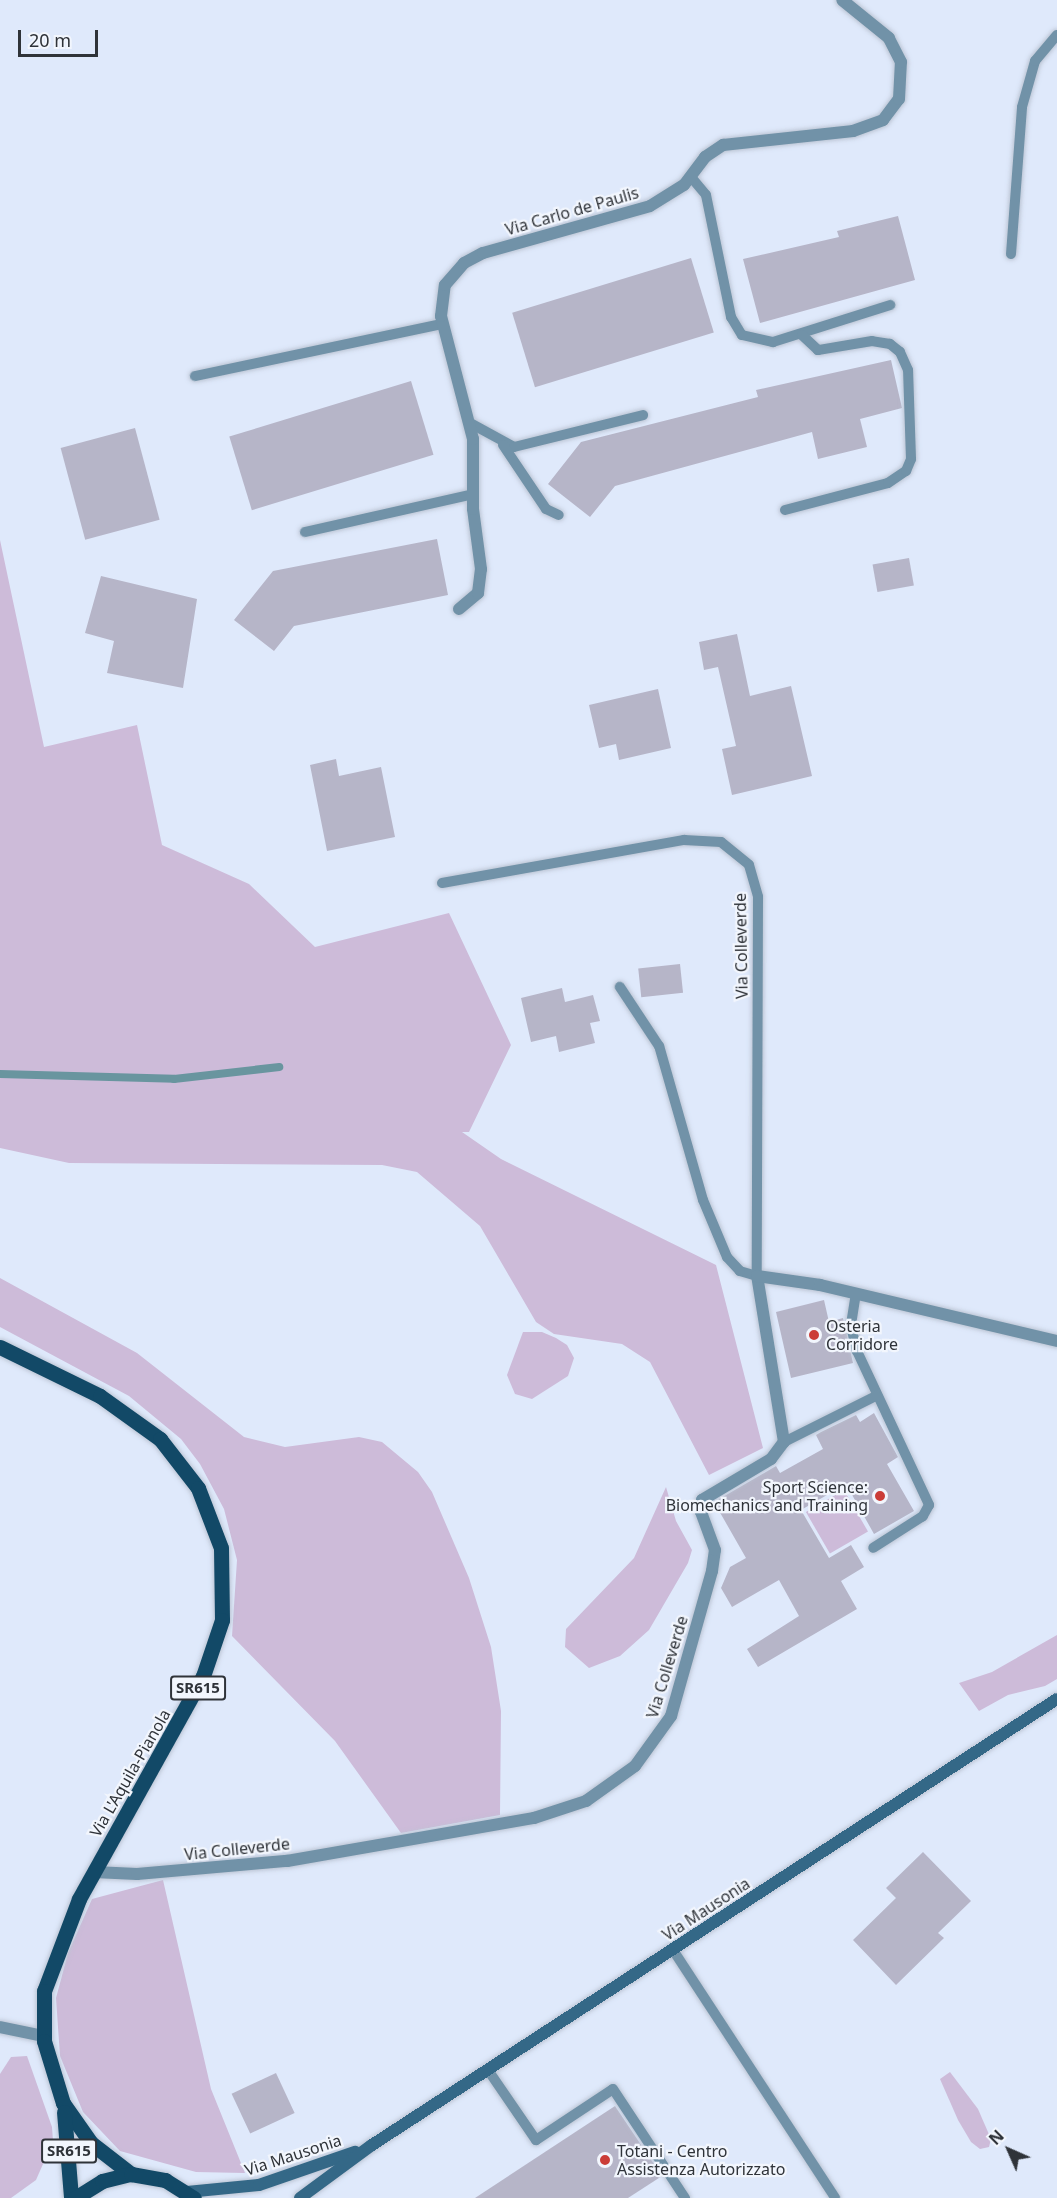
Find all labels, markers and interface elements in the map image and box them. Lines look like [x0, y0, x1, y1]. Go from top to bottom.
scale bar [21, 18, 100, 56]
text: 20 m [29, 28, 71, 52]
street label: Via Carlo de Paulis [503, 183, 641, 239]
street label: Via Colleverde [730, 893, 752, 999]
place label: Osteria Corridore [826, 1316, 898, 1354]
marker: Osteria Corridore [807, 1328, 821, 1342]
place label: Sport Science: Biomechanics and Training [666, 1477, 868, 1515]
marker: Sport Science: Biomechanics and Training [873, 1489, 887, 1503]
street label: Via Colleverde [642, 1614, 692, 1720]
road number: SR615 [170, 1676, 226, 1700]
street label: Via L'Aquila-Pianola [86, 1706, 174, 1840]
street label: Via Colleverde [183, 1834, 291, 1864]
street label: Via Mausonia [659, 1874, 753, 1944]
north arrow [979, 2120, 1039, 2180]
text: N [984, 2125, 1009, 2150]
street label: Via Mausonia [242, 2130, 344, 2180]
road number: SR615 [40, 2139, 98, 2163]
place label: Totani - Centro Assistenza Autorizzato [617, 2141, 785, 2179]
marker: Totani - Centro Assistenza Autorizzato [598, 2153, 612, 2167]

